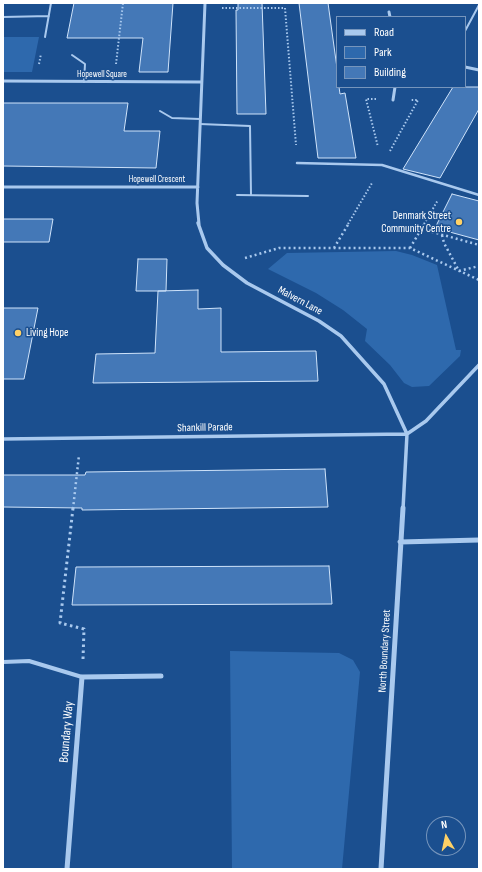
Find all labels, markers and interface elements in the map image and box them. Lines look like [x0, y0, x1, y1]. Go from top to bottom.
legend [336, 16, 466, 88]
text: Road [374, 25, 394, 40]
text: Park [374, 45, 392, 60]
text: Building [374, 65, 406, 80]
street label: Hopewell Square [77, 70, 127, 80]
street label: Hopewell Crescent [129, 175, 185, 185]
place label: Denmark Street Community Centre [381, 209, 451, 235]
marker: Denmark Street Community Centre [454, 217, 464, 227]
street label: Malvern Lane [276, 284, 324, 318]
place label: Living Hope [26, 326, 68, 340]
marker: Living Hope [13, 328, 23, 338]
street label: Shankill Parade [177, 421, 233, 435]
street label: North Boundary Street [376, 609, 394, 693]
street label: Boundary Way [57, 701, 77, 763]
north arrow [426, 816, 466, 856]
text: N [440, 818, 448, 832]

